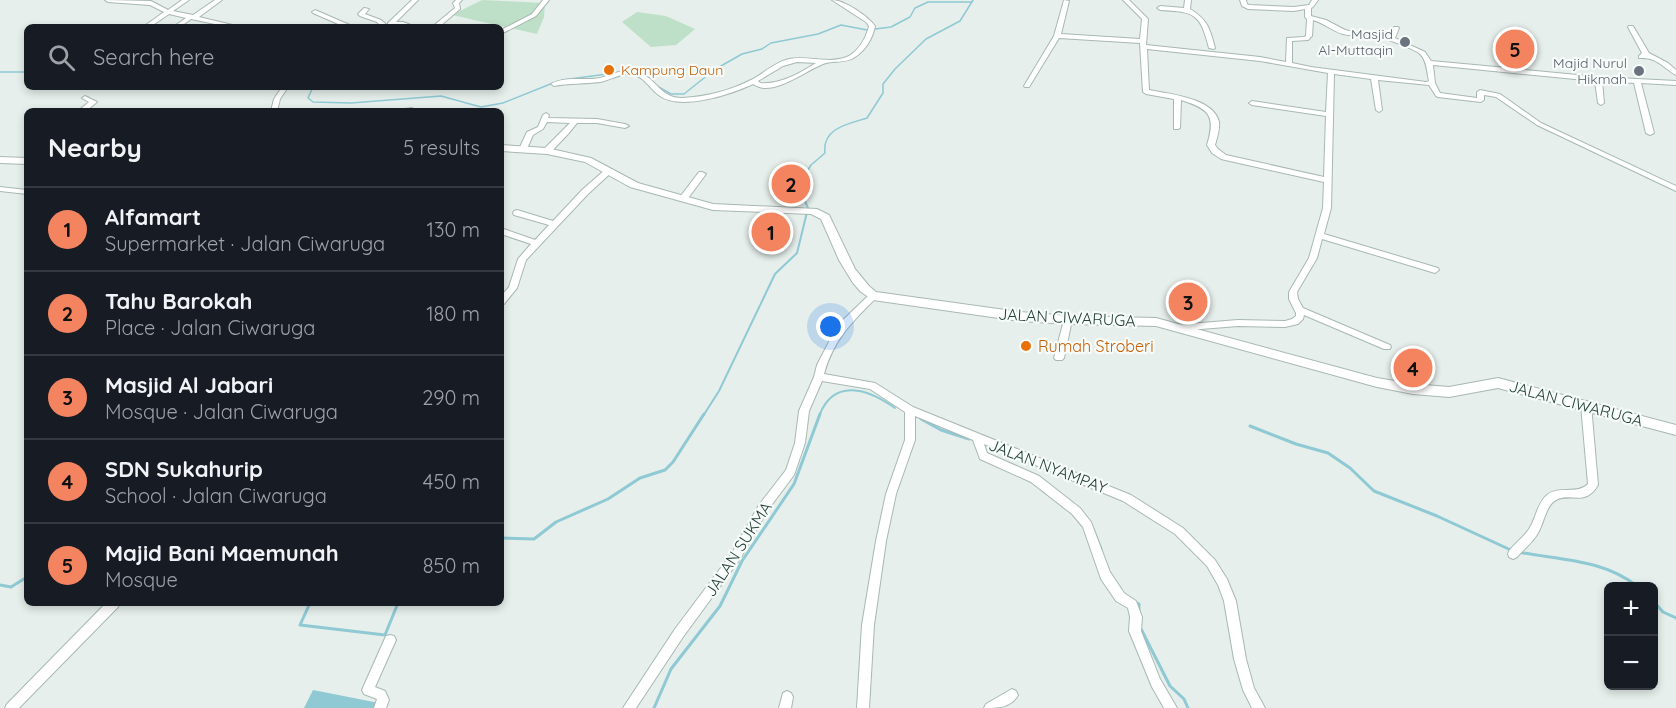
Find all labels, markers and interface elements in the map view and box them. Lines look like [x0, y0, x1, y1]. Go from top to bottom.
search box [24, 24, 504, 90]
place label: Masjid Al-Muttaqin [1318, 25, 1393, 59]
pin: 5 [1496, 26, 1534, 72]
marker: Masjid Al-Muttaqin [1398, 35, 1412, 49]
icon: search [45, 41, 78, 74]
text: Search here [93, 43, 214, 71]
place label: Majid Nurul Hikmah [1553, 54, 1627, 88]
place label: Kampung Daun [621, 61, 723, 79]
marker: Kampung Daun [602, 63, 616, 77]
marker: Majid Nurul Hikmah [1632, 64, 1646, 78]
text: Nearby [48, 131, 142, 164]
text: 5 results [403, 135, 480, 160]
pin: 2 [772, 162, 810, 207]
text: Alfamart [105, 203, 201, 231]
pin: 1 [752, 210, 790, 254]
text: 1 [64, 217, 71, 242]
text: 130 m [427, 217, 480, 242]
text: Supermarket · Jalan Ciwaruga [105, 231, 385, 256]
pin: 3 [1168, 280, 1208, 324]
text: Tahu Barokah [105, 287, 253, 315]
text: 2 [62, 301, 73, 326]
text: 180 m [426, 301, 480, 326]
street label: JALAN CIWARUGA [998, 303, 1136, 331]
your location [816, 312, 845, 341]
text: Place · Jalan Ciwaruga [105, 315, 315, 340]
place label: Rumah Stroberi [1038, 336, 1154, 356]
marker: Rumah Stroberi [1019, 339, 1033, 353]
pin: 4 [1394, 346, 1432, 391]
text: Masjid Al Jabari [105, 371, 273, 399]
street label: JALAN CIWARUGA [1507, 376, 1645, 430]
text: 3 [62, 385, 73, 410]
text: 290 m [422, 385, 480, 410]
text: Mosque · Jalan Ciwaruga [105, 399, 338, 424]
street label: JALAN NYAMPAY [986, 434, 1110, 498]
text: SDN Sukahurip [105, 455, 263, 483]
text: 4 [62, 469, 73, 494]
text: 450 m [423, 469, 480, 494]
text: School · Jalan Ciwaruga [105, 483, 327, 508]
street label: JALAN SUKMA [700, 498, 776, 600]
text: Majid Bani Maemunah [105, 539, 339, 567]
text: 5 [62, 553, 73, 578]
text: 850 m [423, 553, 480, 578]
text: Mosque [105, 567, 178, 592]
map controls [1604, 582, 1658, 690]
button: + [1604, 582, 1658, 636]
button: − [1604, 636, 1658, 690]

